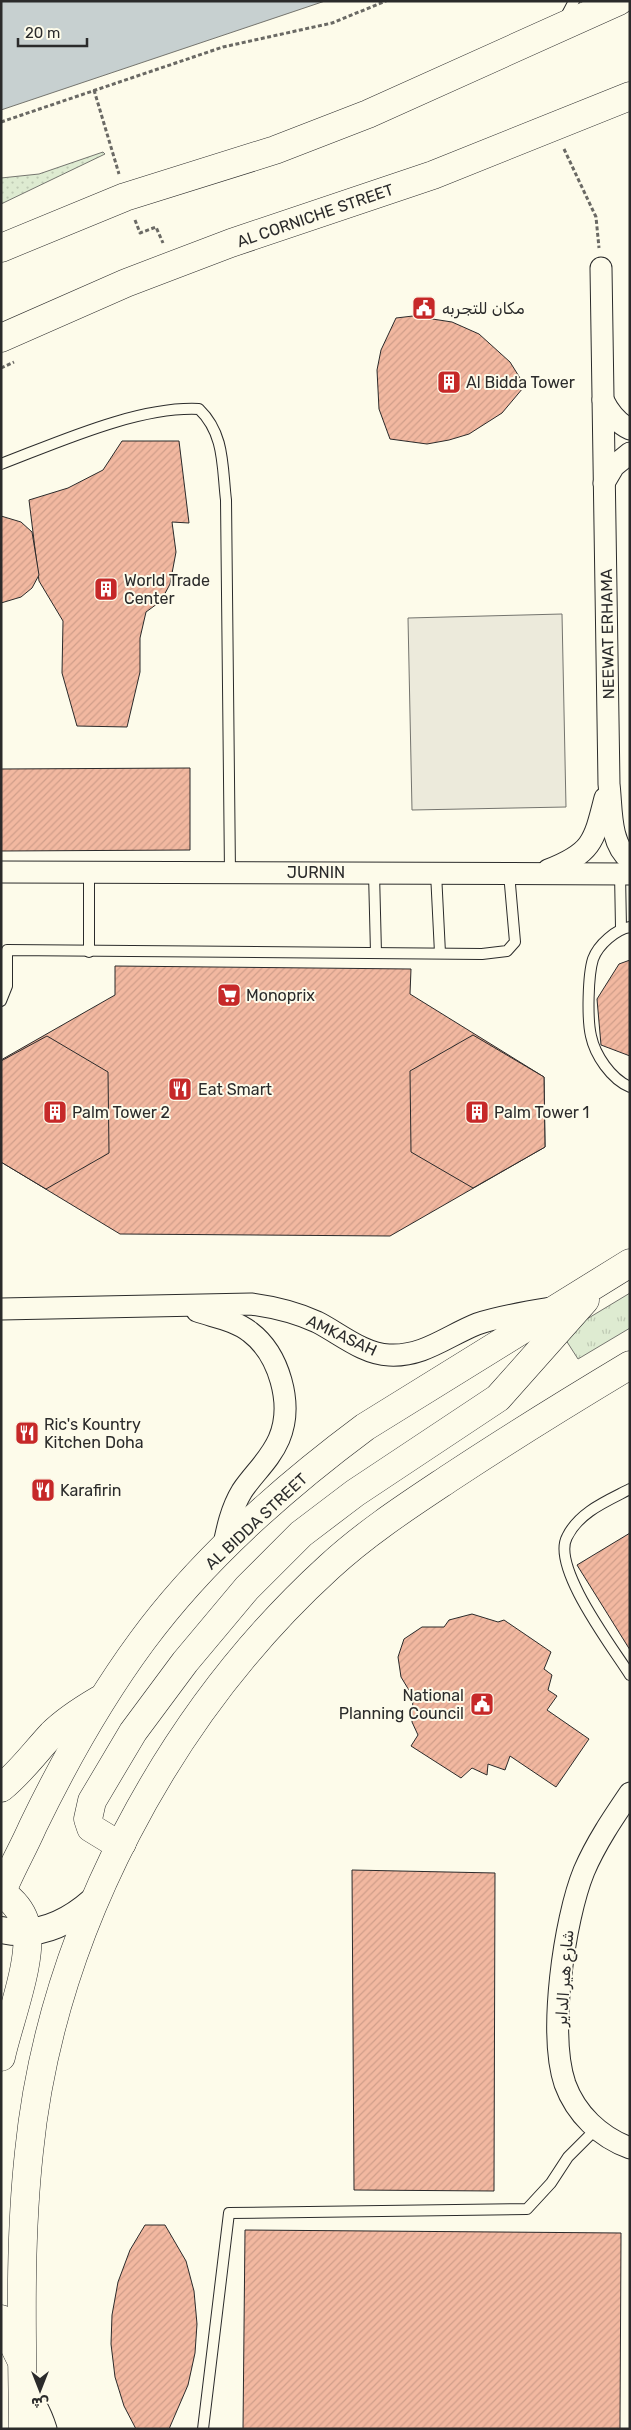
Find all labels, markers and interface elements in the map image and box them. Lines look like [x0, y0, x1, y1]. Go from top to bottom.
scale bar [18, 15, 86, 47]
text: 20 m [25, 24, 60, 42]
street label: AL CORNICHE STREET [234, 180, 396, 251]
public building icon: مكان للتجربه [411, 295, 437, 321]
place label: مكان للتجربه [442, 299, 525, 319]
building icon: Al Bidda Tower [436, 369, 462, 395]
place label: Al Bidda Tower [466, 373, 575, 392]
street label: NEEWAT ERHAMA [597, 568, 618, 700]
place label: World Trade Center [124, 571, 210, 608]
building icon: World Trade Center [93, 576, 119, 602]
street label: JURNIN [287, 863, 345, 882]
supermarket icon: Monoprix [216, 982, 242, 1008]
place label: Monoprix [246, 986, 315, 1005]
restaurant icon: Eat Smart [167, 1076, 193, 1102]
place label: Eat Smart [198, 1080, 272, 1099]
building icon: Palm Tower 2 [42, 1099, 68, 1125]
building icon: Palm Tower 1 [464, 1099, 490, 1125]
place label: Palm Tower 2 [72, 1103, 170, 1122]
place label: Palm Tower 1 [494, 1103, 589, 1122]
street label: AMKASAH [304, 1311, 380, 1360]
place label: Ric's Kountry Kitchen Doha [44, 1415, 144, 1452]
restaurant icon: Ric's Kountry Kitchen Doha [14, 1420, 40, 1446]
street label: AL BIDDA STREET [201, 1469, 311, 1574]
restaurant icon: Karafirin [30, 1477, 56, 1503]
place label: Karafirin [60, 1481, 121, 1500]
place label: National Planning Council [339, 1686, 464, 1723]
public building icon: National Planning Council [469, 1691, 495, 1717]
street label: شارع هير الداير [552, 1929, 579, 2028]
north arrow [15, 2365, 65, 2415]
text: ش [31, 2394, 49, 2411]

